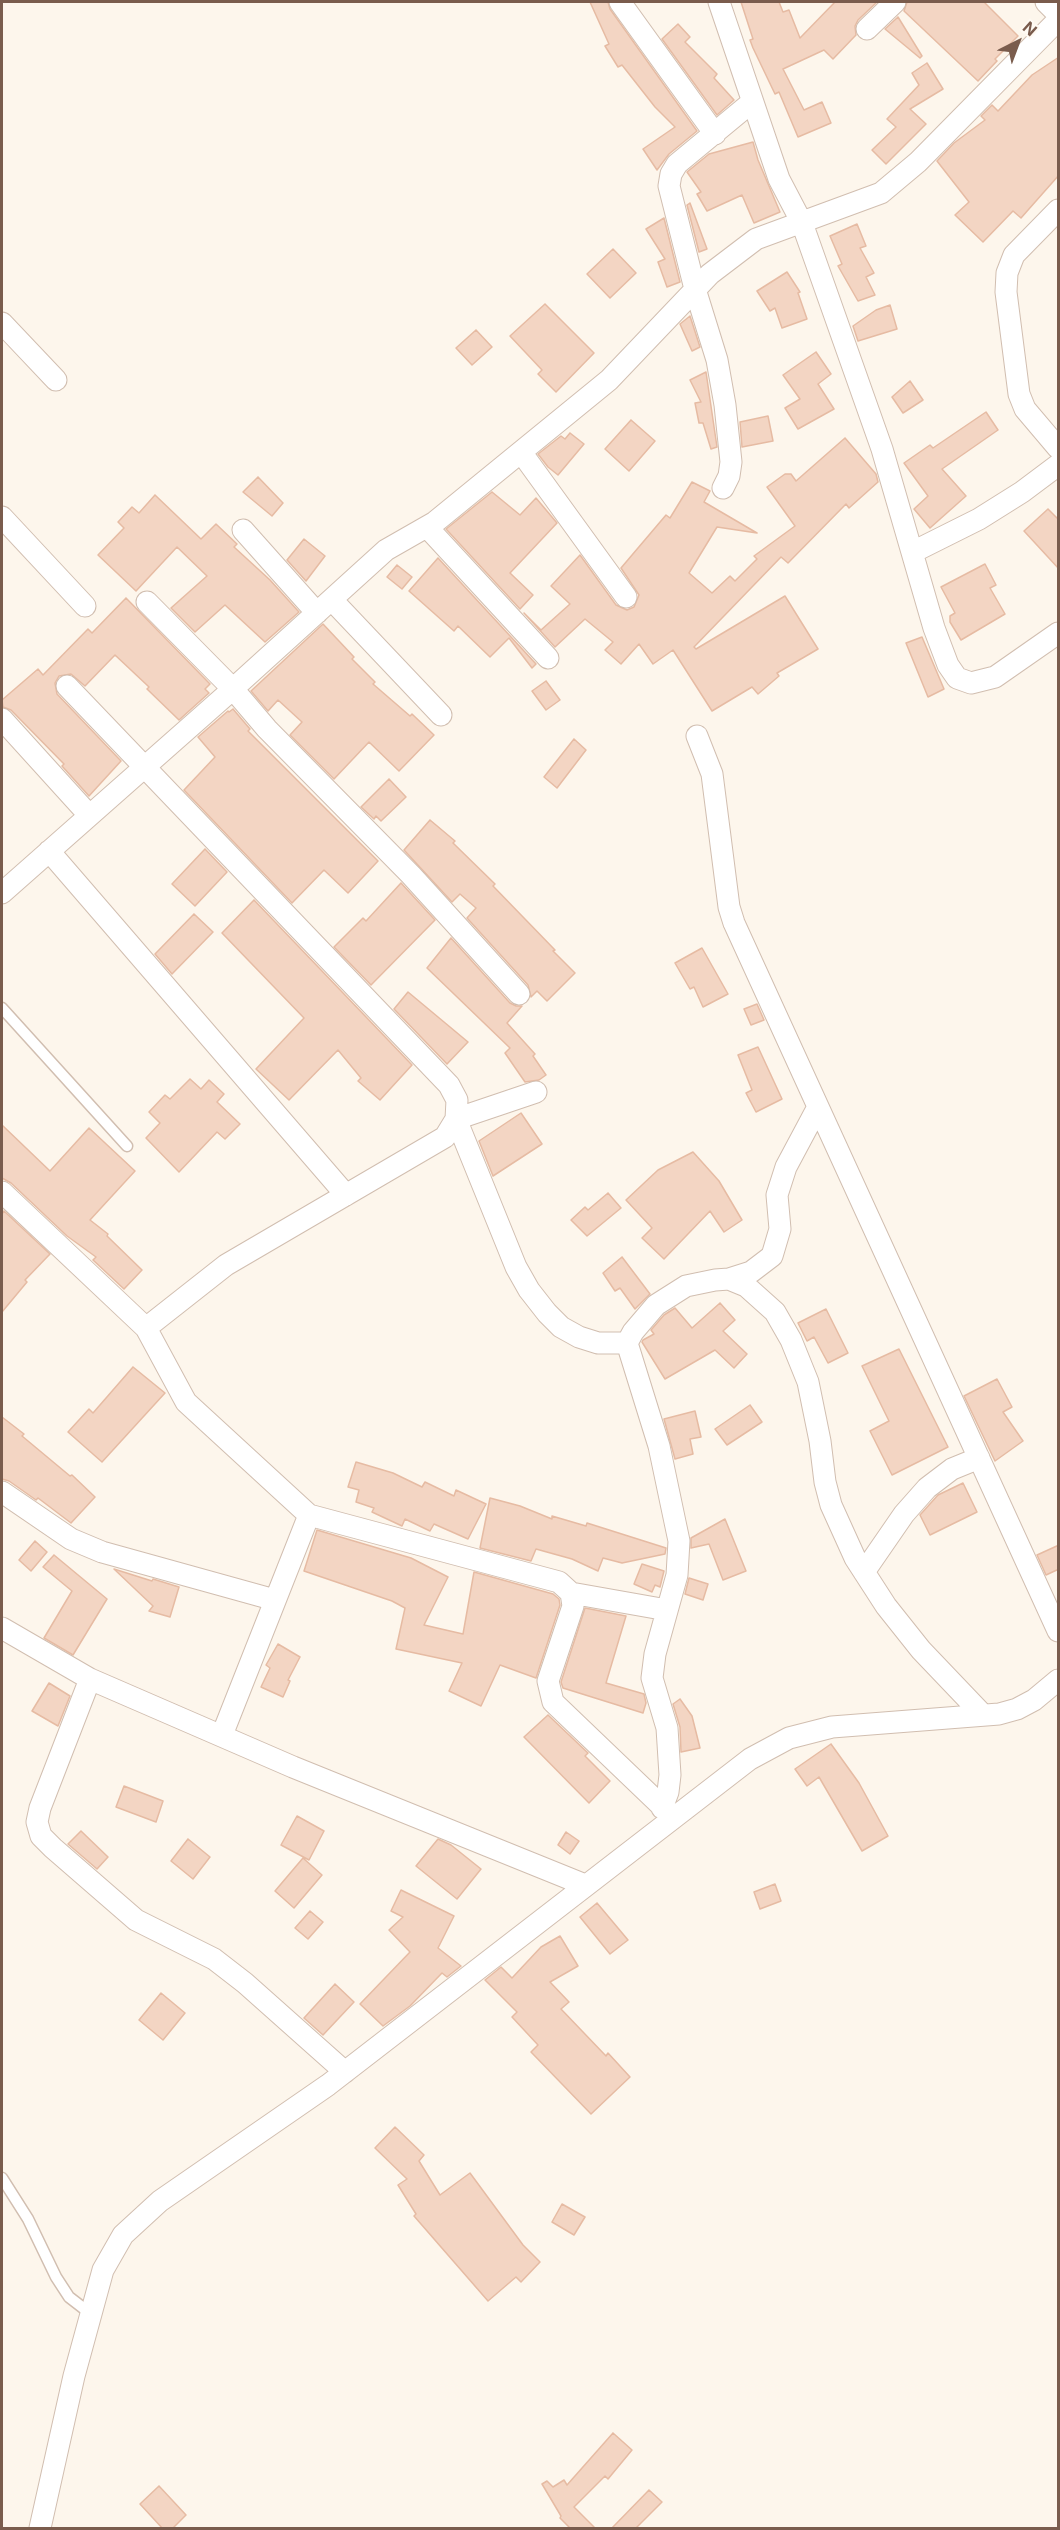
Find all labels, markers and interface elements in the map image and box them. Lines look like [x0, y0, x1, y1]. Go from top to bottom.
north arrow [988, 12, 1048, 72]
text: N [1019, 17, 1041, 40]

